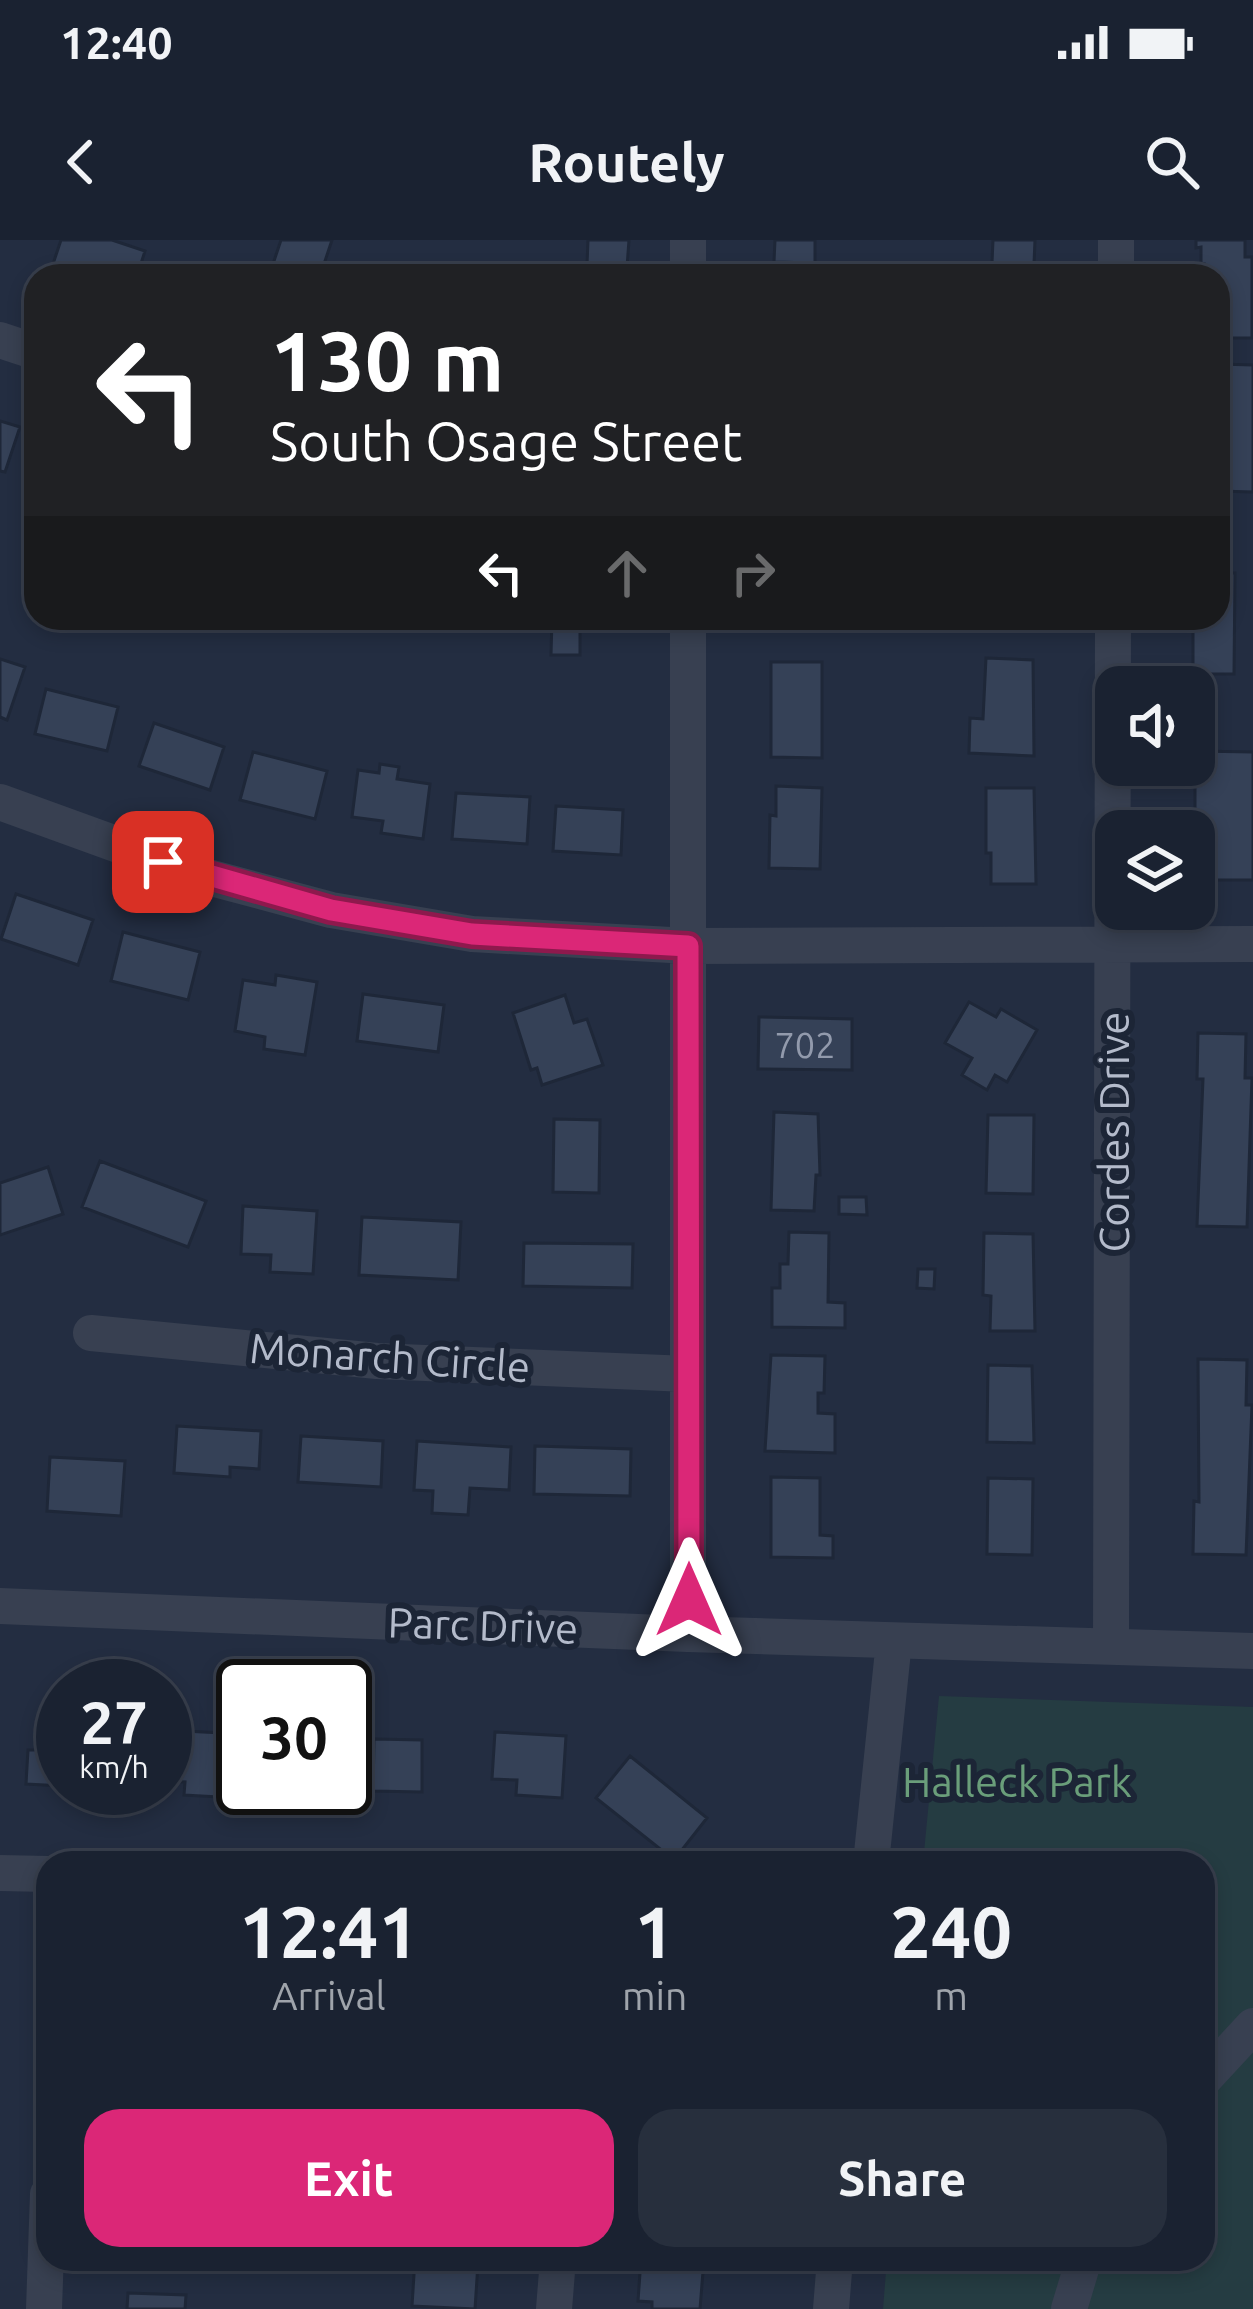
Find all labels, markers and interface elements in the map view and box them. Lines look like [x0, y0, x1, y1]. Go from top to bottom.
text: 12:40 [60, 17, 173, 68]
icon: back [48, 129, 114, 195]
icon: search [1139, 129, 1205, 195]
text: Routely [528, 132, 725, 192]
icon: left [72, 312, 228, 468]
text: 130 m [270, 313, 504, 407]
text: South Osage Street [270, 411, 742, 471]
icon: left [468, 540, 534, 606]
icon: ahead [594, 540, 660, 606]
icon: right [720, 540, 786, 606]
map controls [1095, 666, 1215, 930]
button: sound [1095, 666, 1215, 786]
button: layers [1095, 810, 1215, 930]
pin [112, 811, 214, 913]
icon: arrive [130, 829, 196, 895]
street label: Cordes Drive [1090, 1011, 1137, 1253]
house number: 702 [775, 1024, 835, 1065]
street label: Monarch Circle [248, 1324, 532, 1390]
position arrow [626, 1537, 752, 1663]
street label: Parc Drive [387, 1598, 579, 1652]
speed limit sign: 30 [216, 1659, 372, 1815]
text: 27 [80, 1688, 148, 1755]
text: km/h [79, 1750, 149, 1784]
park label: Halleck Park [902, 1758, 1132, 1805]
text: 12:41 [239, 1891, 419, 1972]
text: 1 [634, 1891, 675, 1972]
text: 240 [890, 1891, 1012, 1972]
text: Arrival [272, 1974, 386, 2017]
text: min [622, 1974, 687, 2017]
text: m [934, 1974, 968, 2017]
button: Exit [84, 2109, 614, 2247]
button: Share [638, 2109, 1167, 2247]

